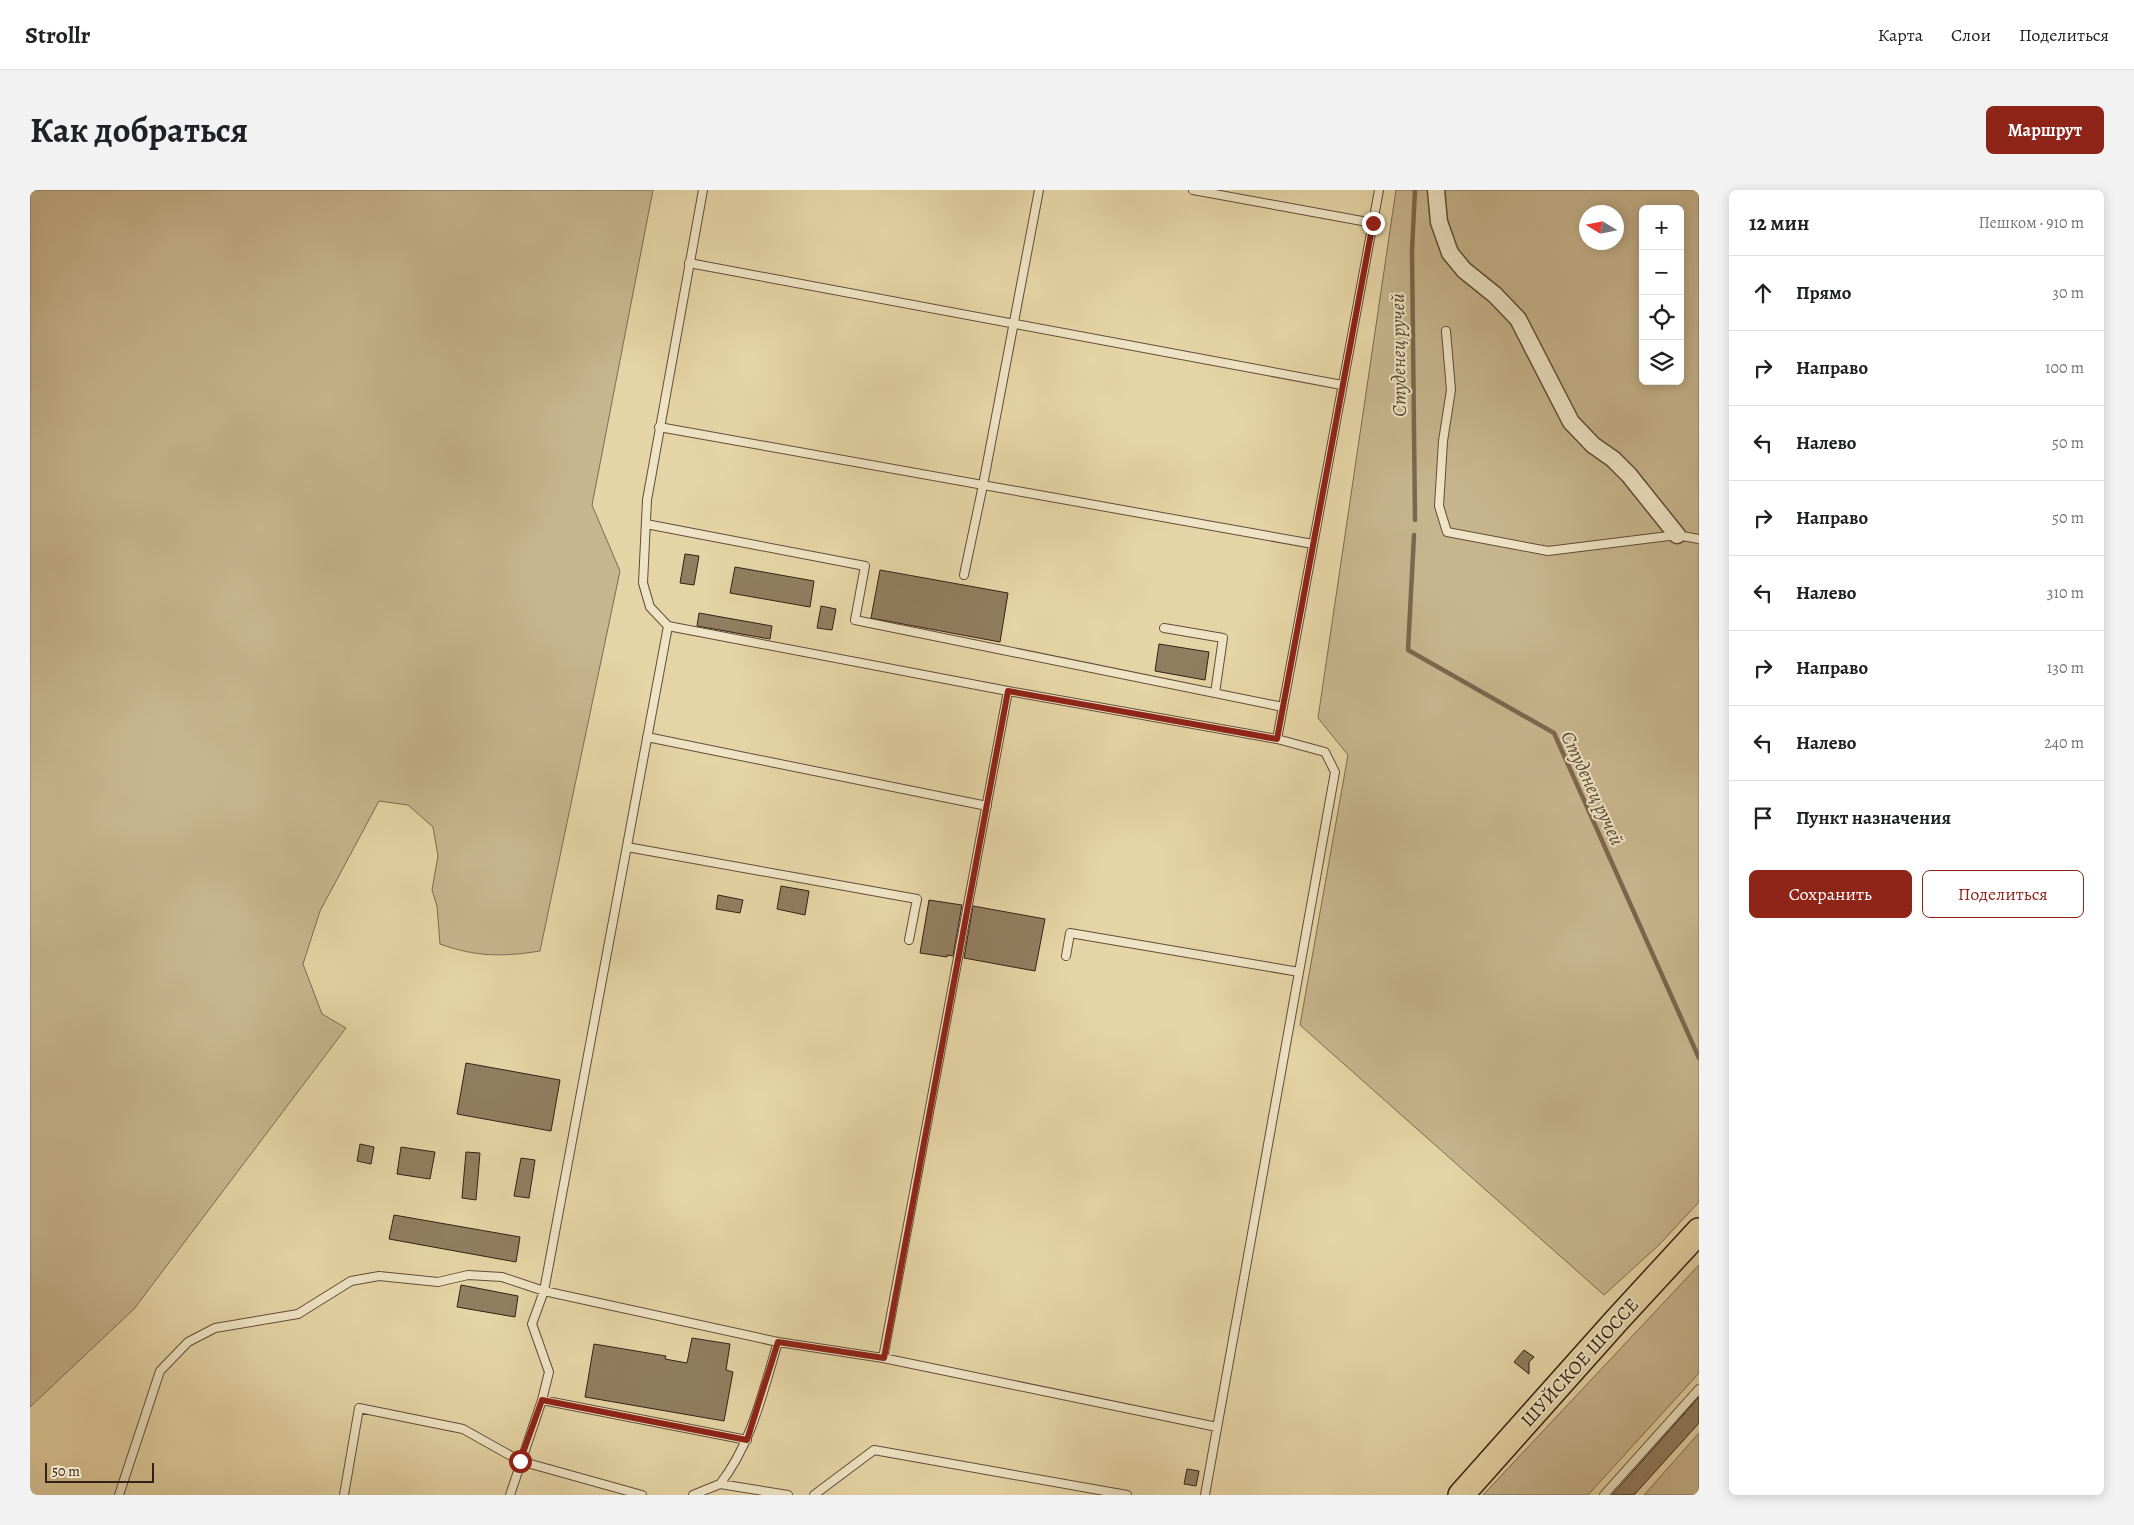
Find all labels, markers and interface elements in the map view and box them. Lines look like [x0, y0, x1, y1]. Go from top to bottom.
text: Strollr [25, 19, 90, 51]
text: Карта [1878, 23, 1923, 47]
text: Слои [1951, 23, 1991, 47]
text: Поделиться [2019, 23, 2109, 47]
text: Как добраться [30, 106, 248, 154]
button: Маршрут [1986, 106, 2104, 154]
north arrow [1579, 205, 1624, 250]
map controls [1639, 205, 1684, 385]
button: + [1639, 205, 1684, 250]
text: 12 мин [1749, 209, 1809, 237]
route end [1362, 212, 1385, 235]
text: Пешком · 910 m [1979, 212, 2084, 234]
button: − [1639, 250, 1684, 295]
icon: ahead [1749, 279, 1777, 307]
text: Прямо [1796, 280, 1851, 306]
text: 30 m [2052, 282, 2084, 304]
water label: Студенец ручей [1384, 293, 1413, 417]
button: locate [1639, 295, 1684, 340]
button: layers [1639, 340, 1684, 385]
icon: right [1749, 354, 1777, 382]
text: Направо [1796, 355, 1868, 381]
text: 100 m [2045, 357, 2084, 379]
icon: left [1749, 429, 1777, 457]
text: Налево [1796, 430, 1856, 456]
text: 50 m [2052, 432, 2084, 454]
icon: right [1749, 504, 1777, 532]
text: Направо [1796, 505, 1868, 531]
text: 50 m [2052, 507, 2084, 529]
icon: left [1749, 579, 1777, 607]
text: Налево [1796, 580, 1856, 606]
text: 310 m [2047, 582, 2084, 604]
icon: right [1749, 654, 1777, 682]
text: Направо [1796, 655, 1868, 681]
text: 130 m [2047, 657, 2084, 679]
water label: Студенец ручей [1554, 726, 1631, 850]
icon: left [1749, 729, 1777, 757]
text: Налево [1796, 730, 1856, 756]
text: 240 m [2044, 732, 2084, 754]
icon: arrive [1749, 804, 1777, 832]
text: Пункт назначения [1796, 805, 1951, 831]
button: Сохранить [1749, 870, 1912, 918]
button: Поделиться [1922, 870, 2084, 918]
street label: ШУЙСКОЕ ШОССЕ [1515, 1292, 1645, 1433]
route start [509, 1450, 532, 1473]
scale bar [45, 1460, 154, 1483]
text: 50 m [52, 1462, 80, 1481]

